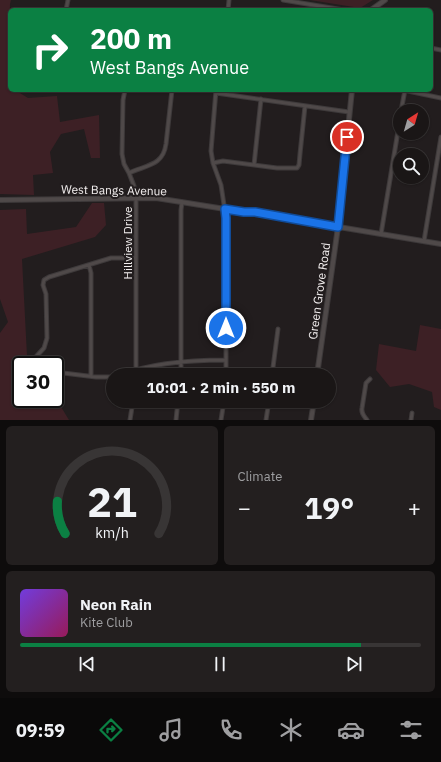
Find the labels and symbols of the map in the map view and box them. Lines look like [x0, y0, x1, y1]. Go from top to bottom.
north arrow [393, 104, 429, 140]
pin [330, 120, 364, 154]
street label: West Bangs Avenue [61, 182, 168, 198]
street label: Hillview Drive [120, 206, 135, 280]
street label: Green Grove Road [305, 242, 333, 340]
position arrow [205, 307, 247, 349]
speed limit sign: 30 [12, 356, 64, 408]

